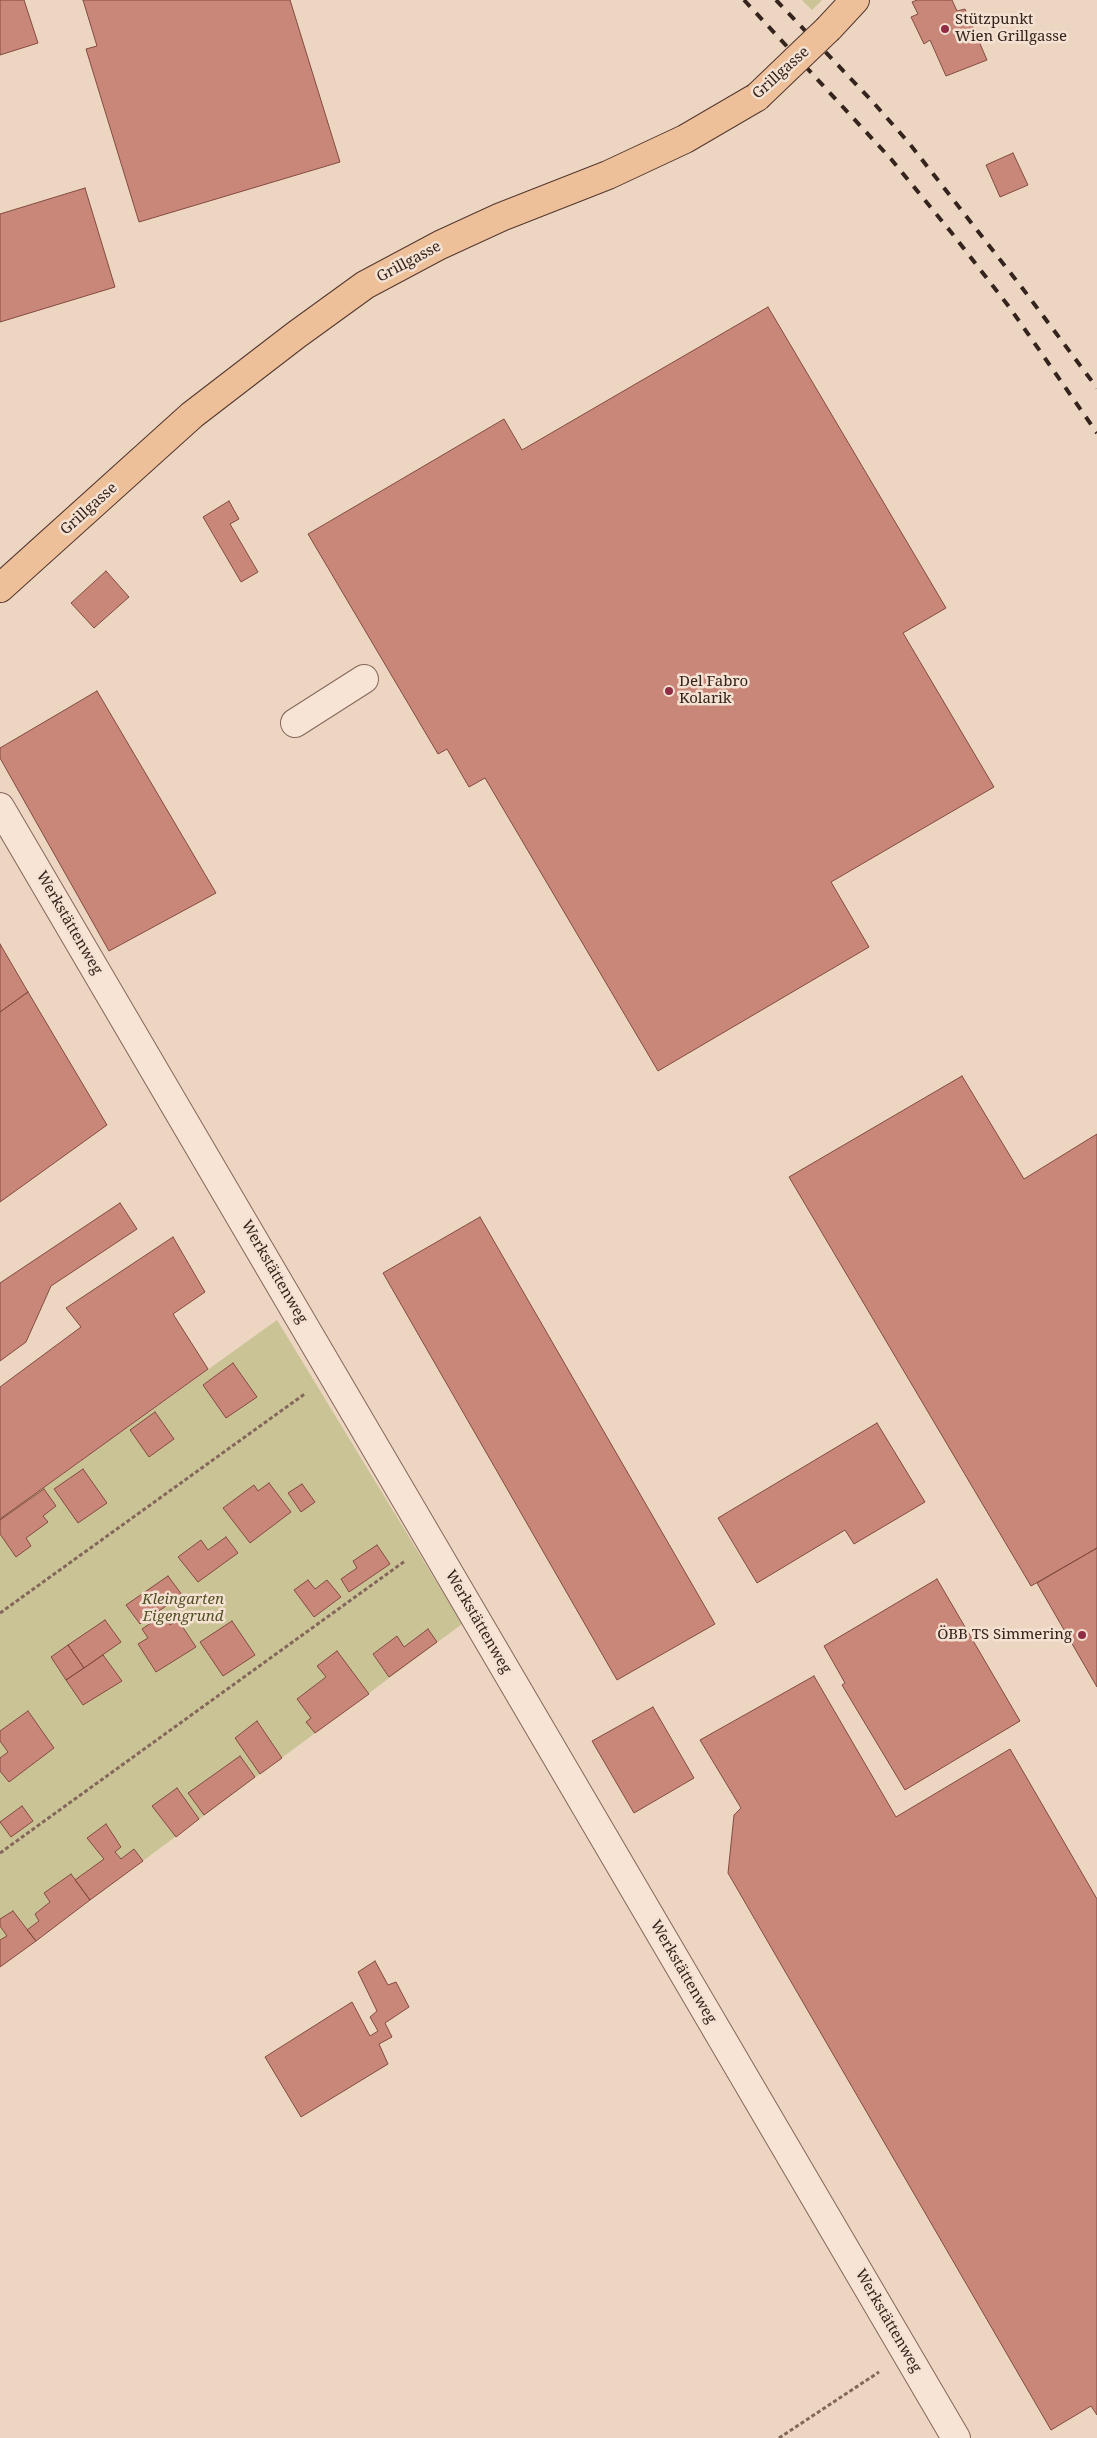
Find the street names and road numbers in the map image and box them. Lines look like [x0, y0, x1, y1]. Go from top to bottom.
street label: Grillgasse [749, 43, 813, 103]
street label: Grillgasse [374, 238, 444, 286]
street label: Grillgasse [57, 479, 121, 539]
street label: Werkstättenweg [32, 868, 106, 978]
street label: Werkstättenweg [237, 1217, 311, 1327]
street label: Werkstättenweg [441, 1567, 515, 1677]
street label: Werkstättenweg [646, 1917, 720, 2027]
street label: Werkstättenweg [851, 2266, 925, 2376]

